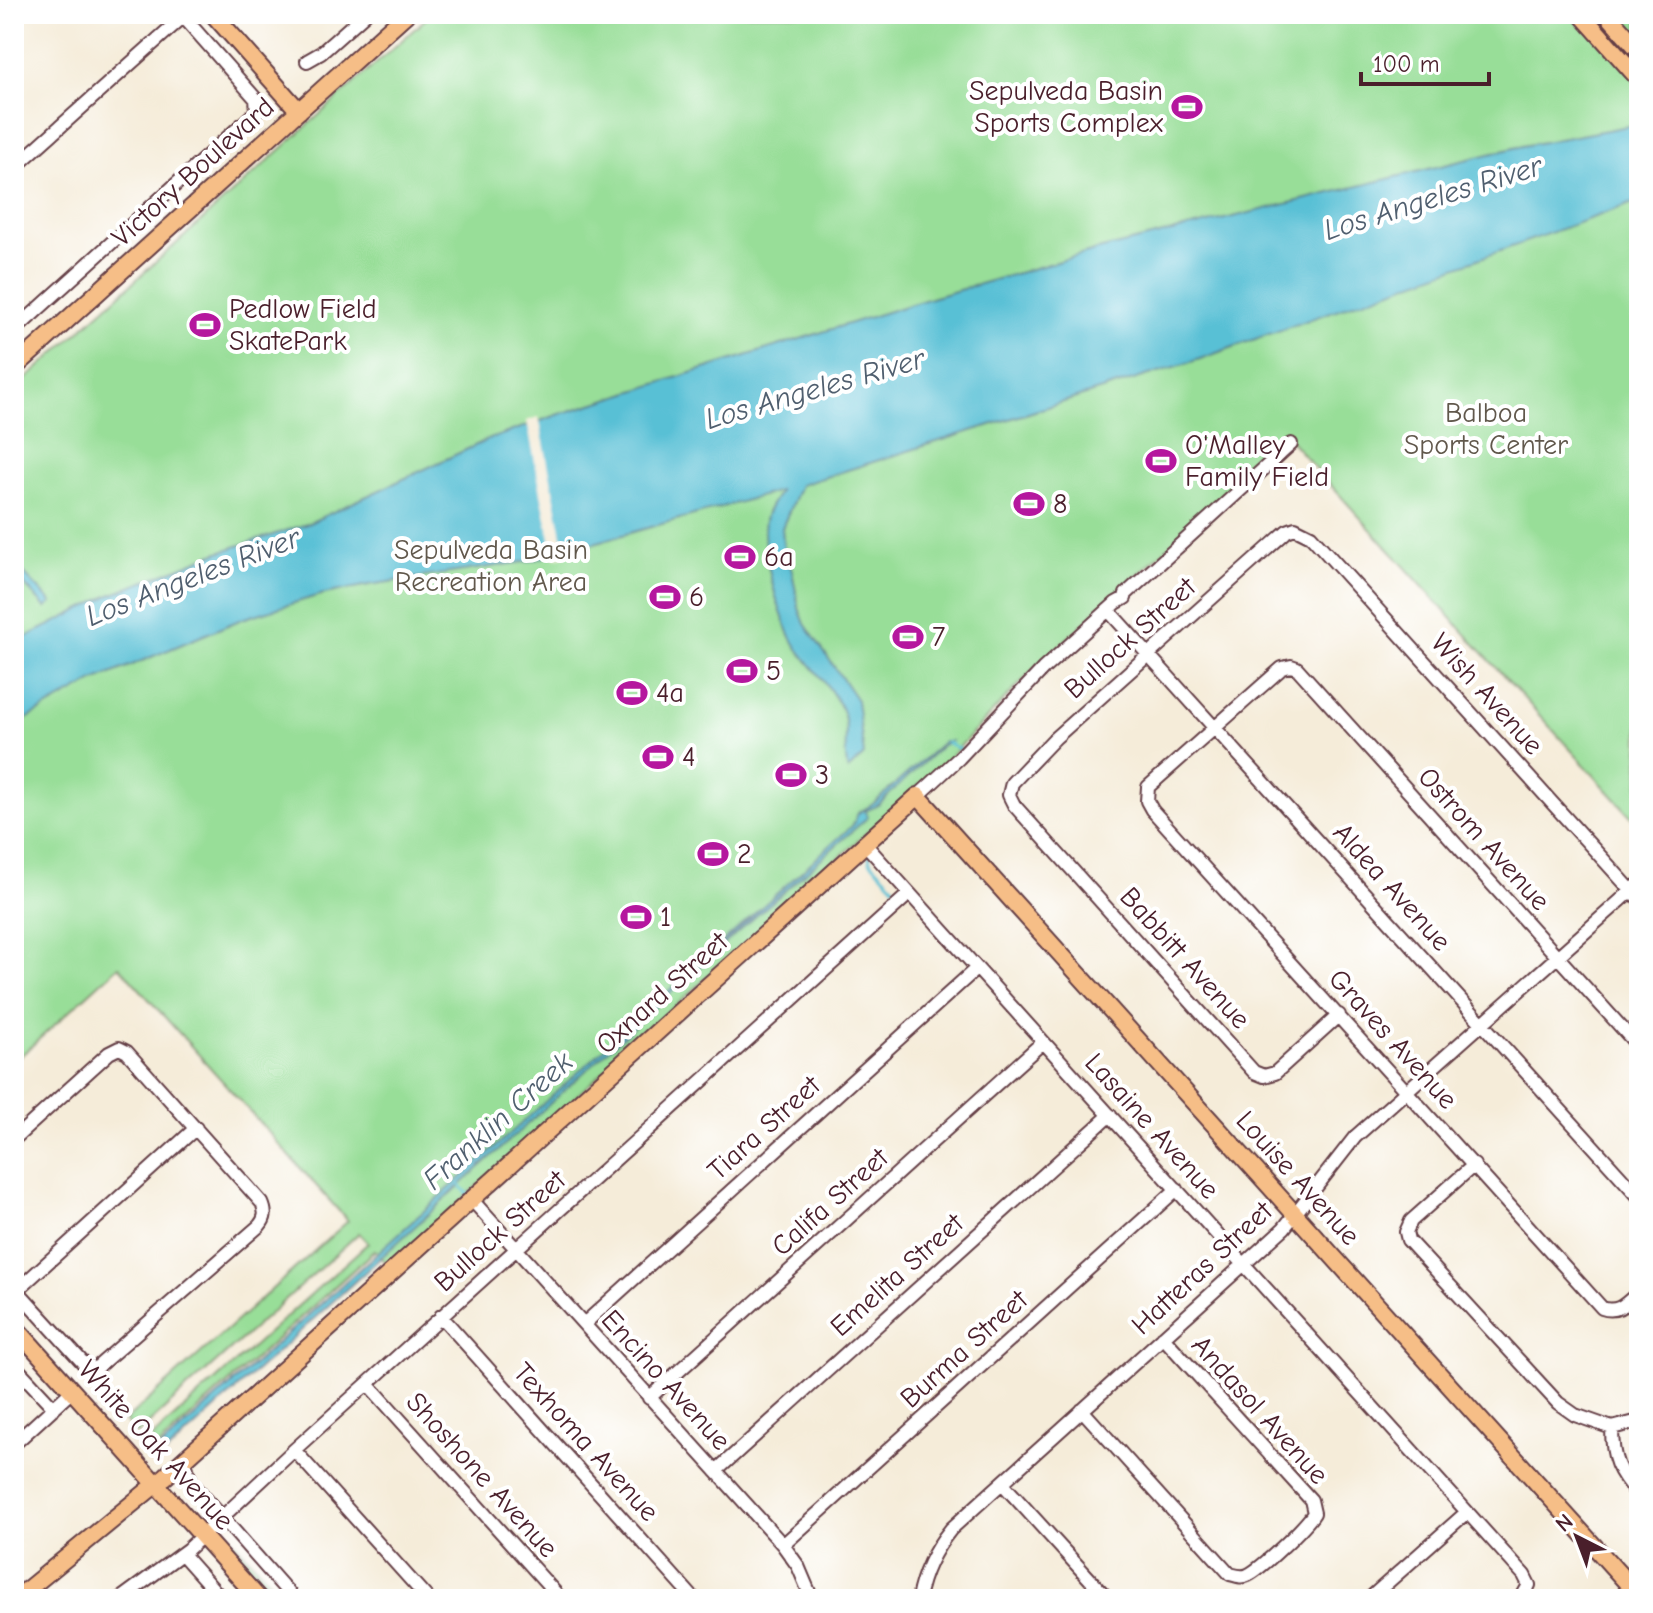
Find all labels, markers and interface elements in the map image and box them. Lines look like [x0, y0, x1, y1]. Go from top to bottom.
scale bar [1361, 36, 1489, 86]
text: 100 m [1373, 50, 1440, 78]
place label: Sepulveda Basin Sports Complex [969, 75, 1164, 139]
sports icon: Sepulveda Basin Sports Complex [1170, 90, 1204, 124]
street label: Victory Boulevard [105, 91, 281, 253]
water label: Los Angeles River [1320, 148, 1547, 248]
place label: Pedlow Field SkatePark [229, 293, 377, 357]
sports icon: Pedlow Field SkatePark [188, 308, 222, 342]
water label: Los Angeles River [701, 341, 930, 437]
park label: Balboa Sports Center [1404, 397, 1568, 461]
place label: O'Malley Family Field [1185, 429, 1329, 493]
sports icon: O'Malley Family Field [1144, 444, 1178, 478]
sports icon: 8 [1012, 487, 1046, 521]
place label: 8 [1053, 488, 1067, 520]
water label: Los Angeles River [81, 520, 306, 634]
park label: Sepulveda Basin Recreation Area [394, 534, 588, 598]
sports icon: 6a [723, 540, 757, 574]
place label: 6a [764, 541, 794, 573]
street label: Bullock Street [1058, 570, 1203, 705]
sports icon: 6 [648, 580, 682, 614]
place label: 6 [689, 581, 704, 613]
sports icon: 7 [891, 620, 925, 654]
place label: 7 [932, 621, 945, 653]
street label: Wish Avenue [1424, 627, 1550, 761]
sports icon: 5 [725, 654, 759, 688]
place label: 5 [766, 655, 781, 687]
sports icon: 4a [615, 676, 649, 710]
place label: 4a [656, 677, 684, 709]
sports icon: 4 [641, 740, 675, 774]
place label: 4 [682, 741, 696, 773]
sports icon: 3 [774, 758, 808, 792]
place label: 3 [815, 759, 829, 791]
street label: Ostrom Avenue [1412, 761, 1556, 917]
street label: Aldea Avenue [1326, 817, 1458, 957]
sports icon: 2 [696, 837, 730, 871]
place label: 2 [737, 838, 752, 870]
street label: Babbitt Avenue [1113, 881, 1257, 1035]
sports icon: 1 [619, 900, 653, 934]
place label: 1 [660, 901, 671, 933]
street label: Oxnard Street [590, 925, 735, 1060]
street label: Graves Avenue [1322, 963, 1464, 1115]
water label: Franklin Creek [416, 1044, 580, 1197]
street label: Lasaine Avenue [1078, 1047, 1226, 1205]
street label: Tiara Street [701, 1069, 827, 1187]
street label: Louise Avenue [1229, 1104, 1367, 1252]
street label: Califa Street [765, 1141, 895, 1263]
street label: Bullock Street [428, 1163, 573, 1298]
street label: Hatteras Street [1125, 1194, 1279, 1341]
street label: Emelita Street [824, 1206, 971, 1343]
street label: Burma Street [894, 1283, 1035, 1414]
street label: Encino Avenue [595, 1303, 737, 1457]
street label: Andasol Avenue [1185, 1329, 1335, 1491]
street label: White Oak Avenue [72, 1354, 240, 1536]
street label: Texhoma Avenue [507, 1356, 665, 1528]
street label: Shoshone Avenue [400, 1386, 564, 1564]
north arrow [1537, 1497, 1617, 1577]
text: N [1550, 1508, 1578, 1537]

